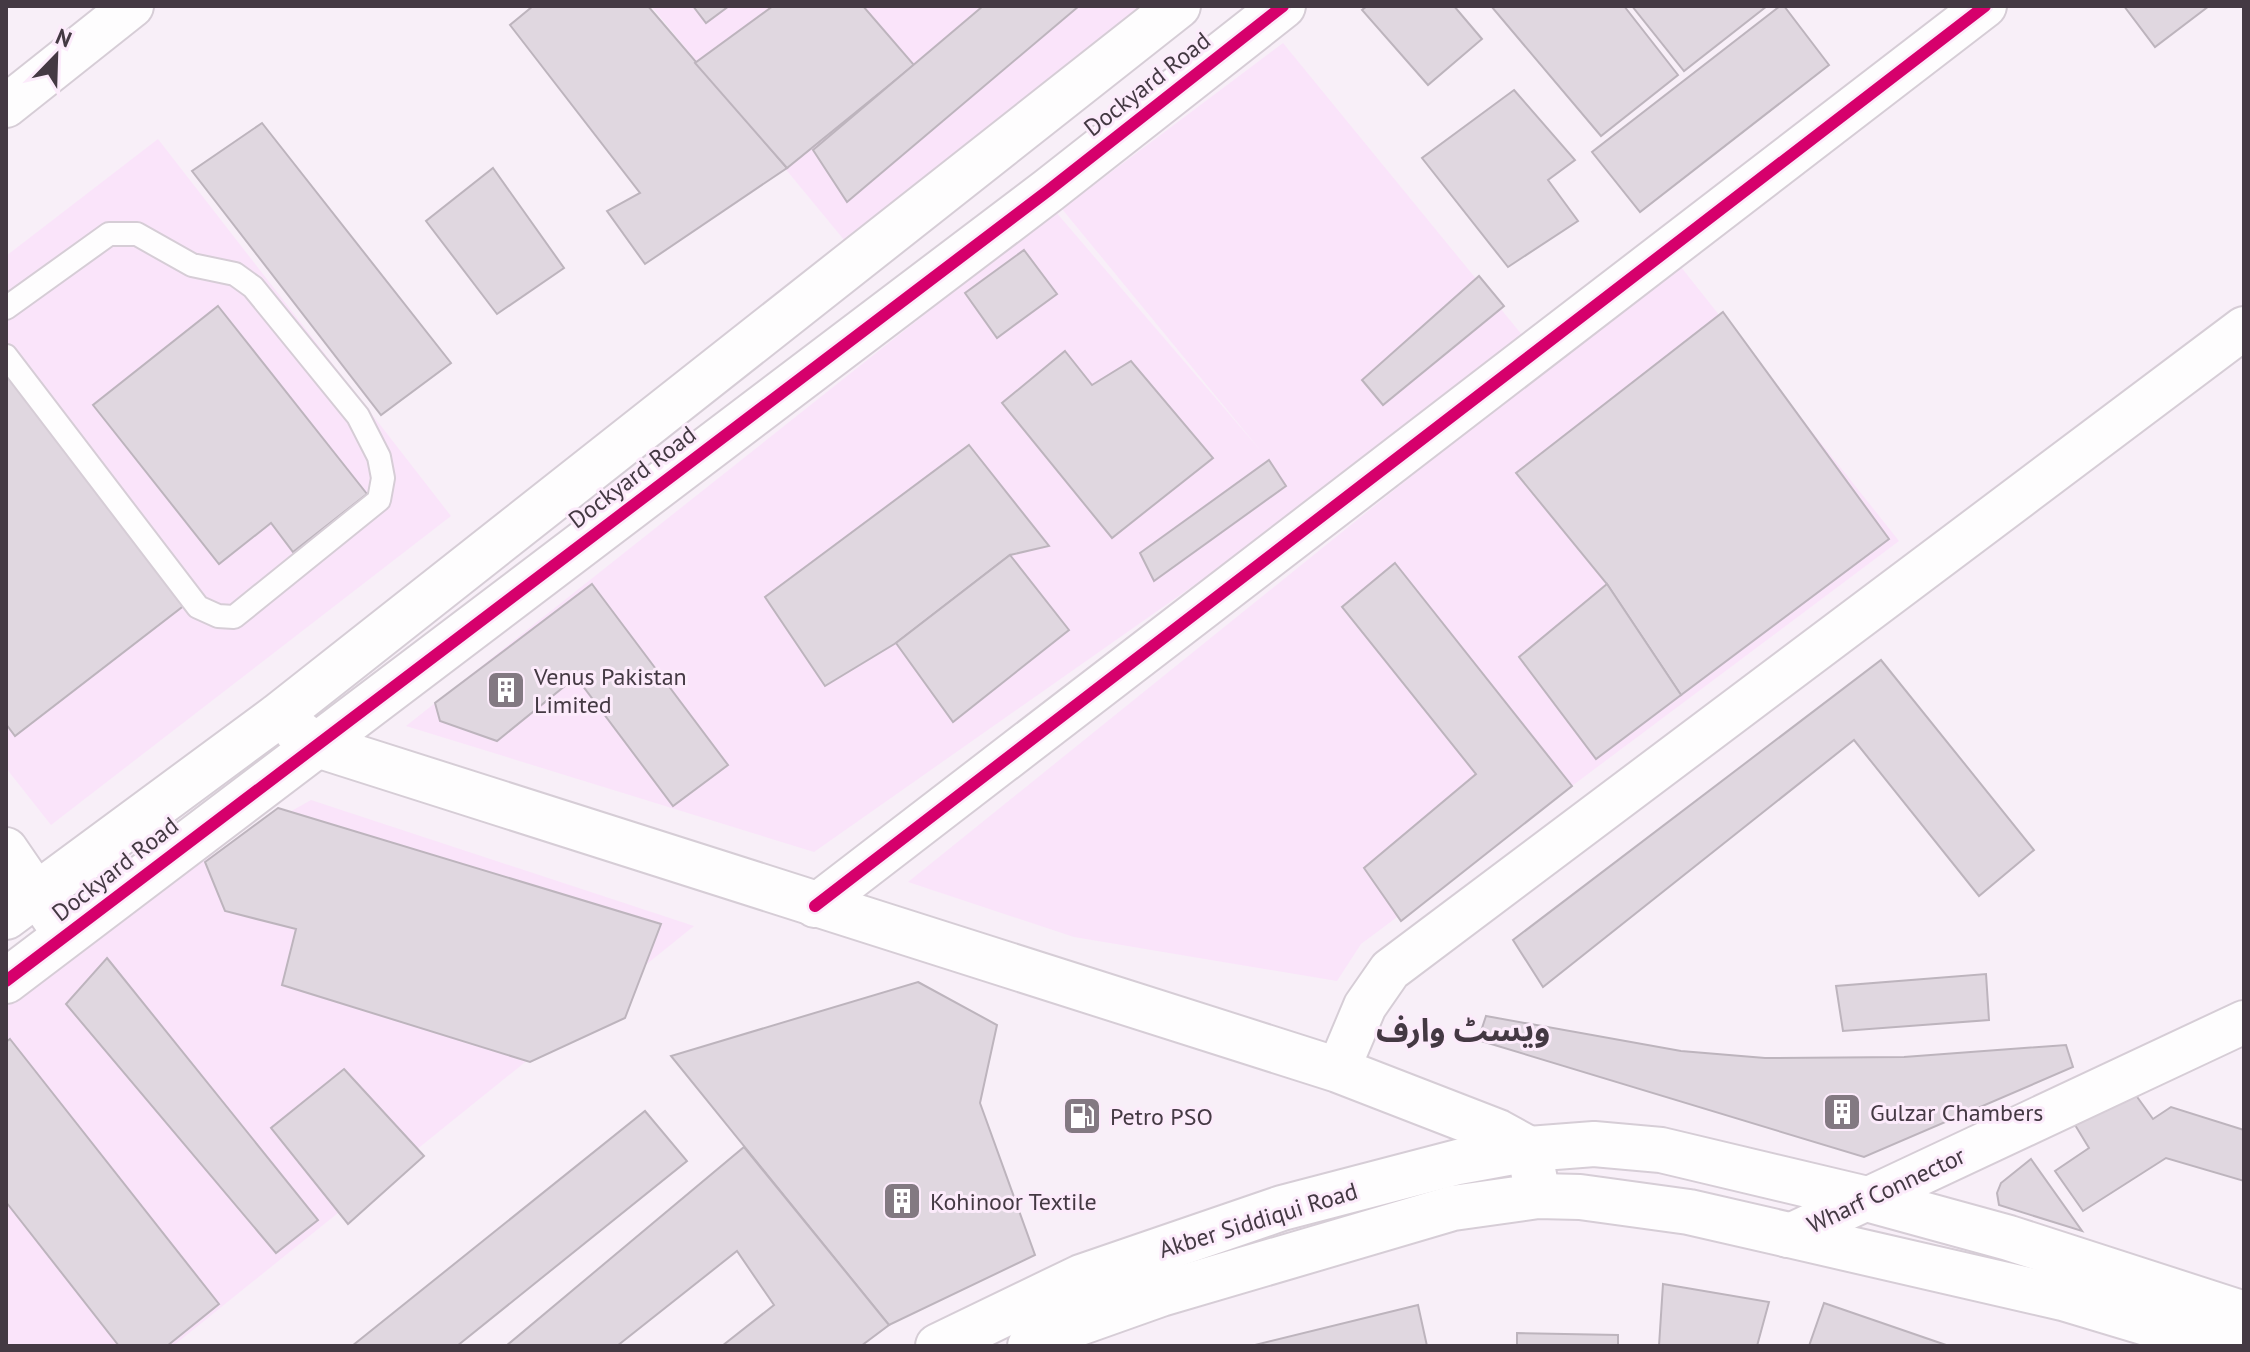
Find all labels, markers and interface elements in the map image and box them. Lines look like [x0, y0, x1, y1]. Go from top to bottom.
north arrow [16, 16, 96, 96]
text: N [52, 22, 76, 53]
street label: Dockyard Road [1078, 25, 1216, 143]
street label: Dockyard Road [562, 419, 702, 535]
place label: Venus Pakistan Limited [533, 661, 687, 720]
building icon: Venus Pakistan Limited [485, 669, 527, 711]
street label: Dockyard Road [46, 810, 184, 928]
district label: ویسٹ وارف [1376, 1008, 1550, 1050]
building icon: Gulzar Chambers [1821, 1091, 1863, 1133]
fuel station icon: Petro PSO [1061, 1095, 1103, 1137]
place label: Gulzar Chambers [1870, 1097, 2043, 1128]
place label: Petro PSO [1110, 1101, 1213, 1132]
street label: Wharf Connector [1802, 1140, 1970, 1240]
street label: Akber Siddiqui Road [1155, 1175, 1361, 1265]
building icon: Kohinoor Textile [881, 1180, 923, 1222]
place label: Kohinoor Textile [930, 1186, 1097, 1217]

